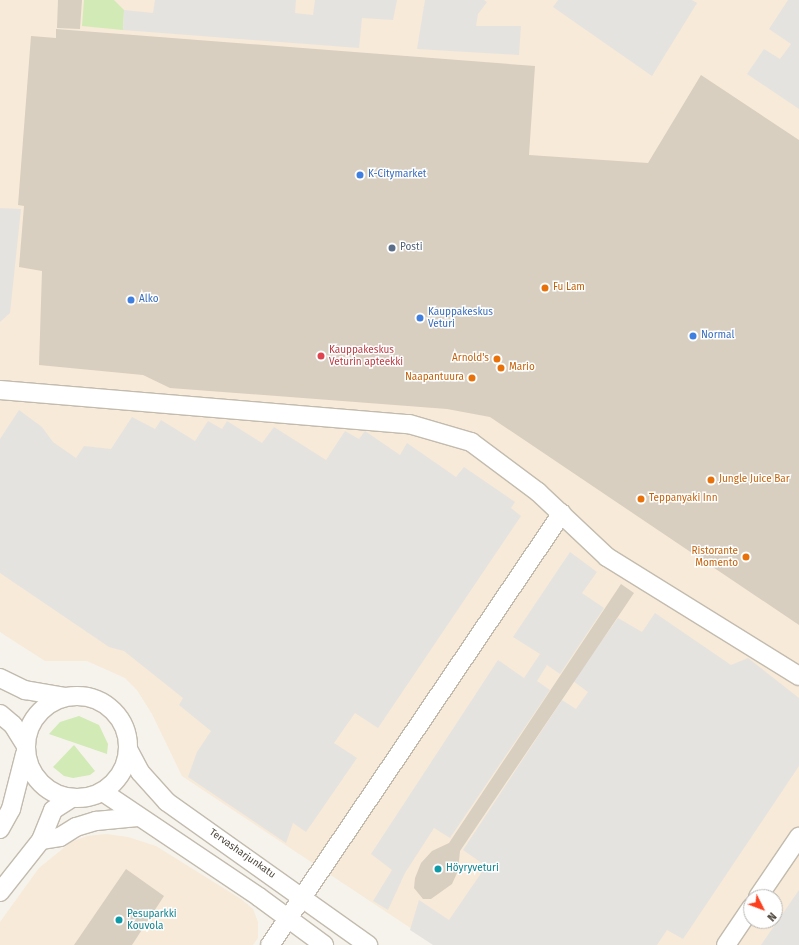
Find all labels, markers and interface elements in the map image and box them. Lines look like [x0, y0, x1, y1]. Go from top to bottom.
place label: K-Citymarket [368, 169, 426, 181]
marker: K-Citymarket [355, 170, 365, 180]
place label: Posti [400, 242, 422, 254]
marker: Posti [387, 243, 397, 253]
place label: Fu Lam [553, 282, 585, 294]
marker: Fu Lam [540, 283, 550, 293]
place label: Alko [139, 294, 159, 306]
marker: Alko [126, 295, 136, 305]
place label: Kauppakeskus Veturi [428, 306, 493, 330]
marker: Kauppakeskus Veturi [415, 313, 425, 323]
place label: Normal [701, 330, 734, 342]
marker: Normal [688, 331, 698, 341]
place label: Kauppakeskus Veturin apteekki [329, 344, 403, 368]
marker: Kauppakeskus Veturin apteekki [316, 351, 326, 361]
place label: Arnold's [452, 353, 489, 365]
marker: Arnold's [492, 354, 502, 364]
place label: Mario [509, 362, 535, 374]
marker: Mario [496, 363, 506, 373]
place label: Naapantuura [405, 372, 464, 384]
marker: Naapantuura [467, 373, 477, 383]
place label: Jungle Juice Bar [719, 474, 790, 486]
marker: Jungle Juice Bar [706, 475, 716, 485]
place label: Teppanyaki Inn [649, 493, 718, 505]
marker: Teppanyaki Inn [636, 494, 646, 504]
place label: Ristorante Momento [691, 545, 738, 568]
marker: Ristorante Momento [741, 552, 751, 562]
street label: Tervasharjunkatu [207, 827, 277, 881]
place label: Höyryveturi [446, 863, 499, 875]
marker: Höyryveturi [433, 864, 443, 874]
north arrow [743, 889, 783, 929]
place label: Pesuparkki Kouvola [127, 908, 177, 932]
text: N [764, 910, 779, 924]
marker: Pesuparkki Kouvola [114, 915, 124, 925]

